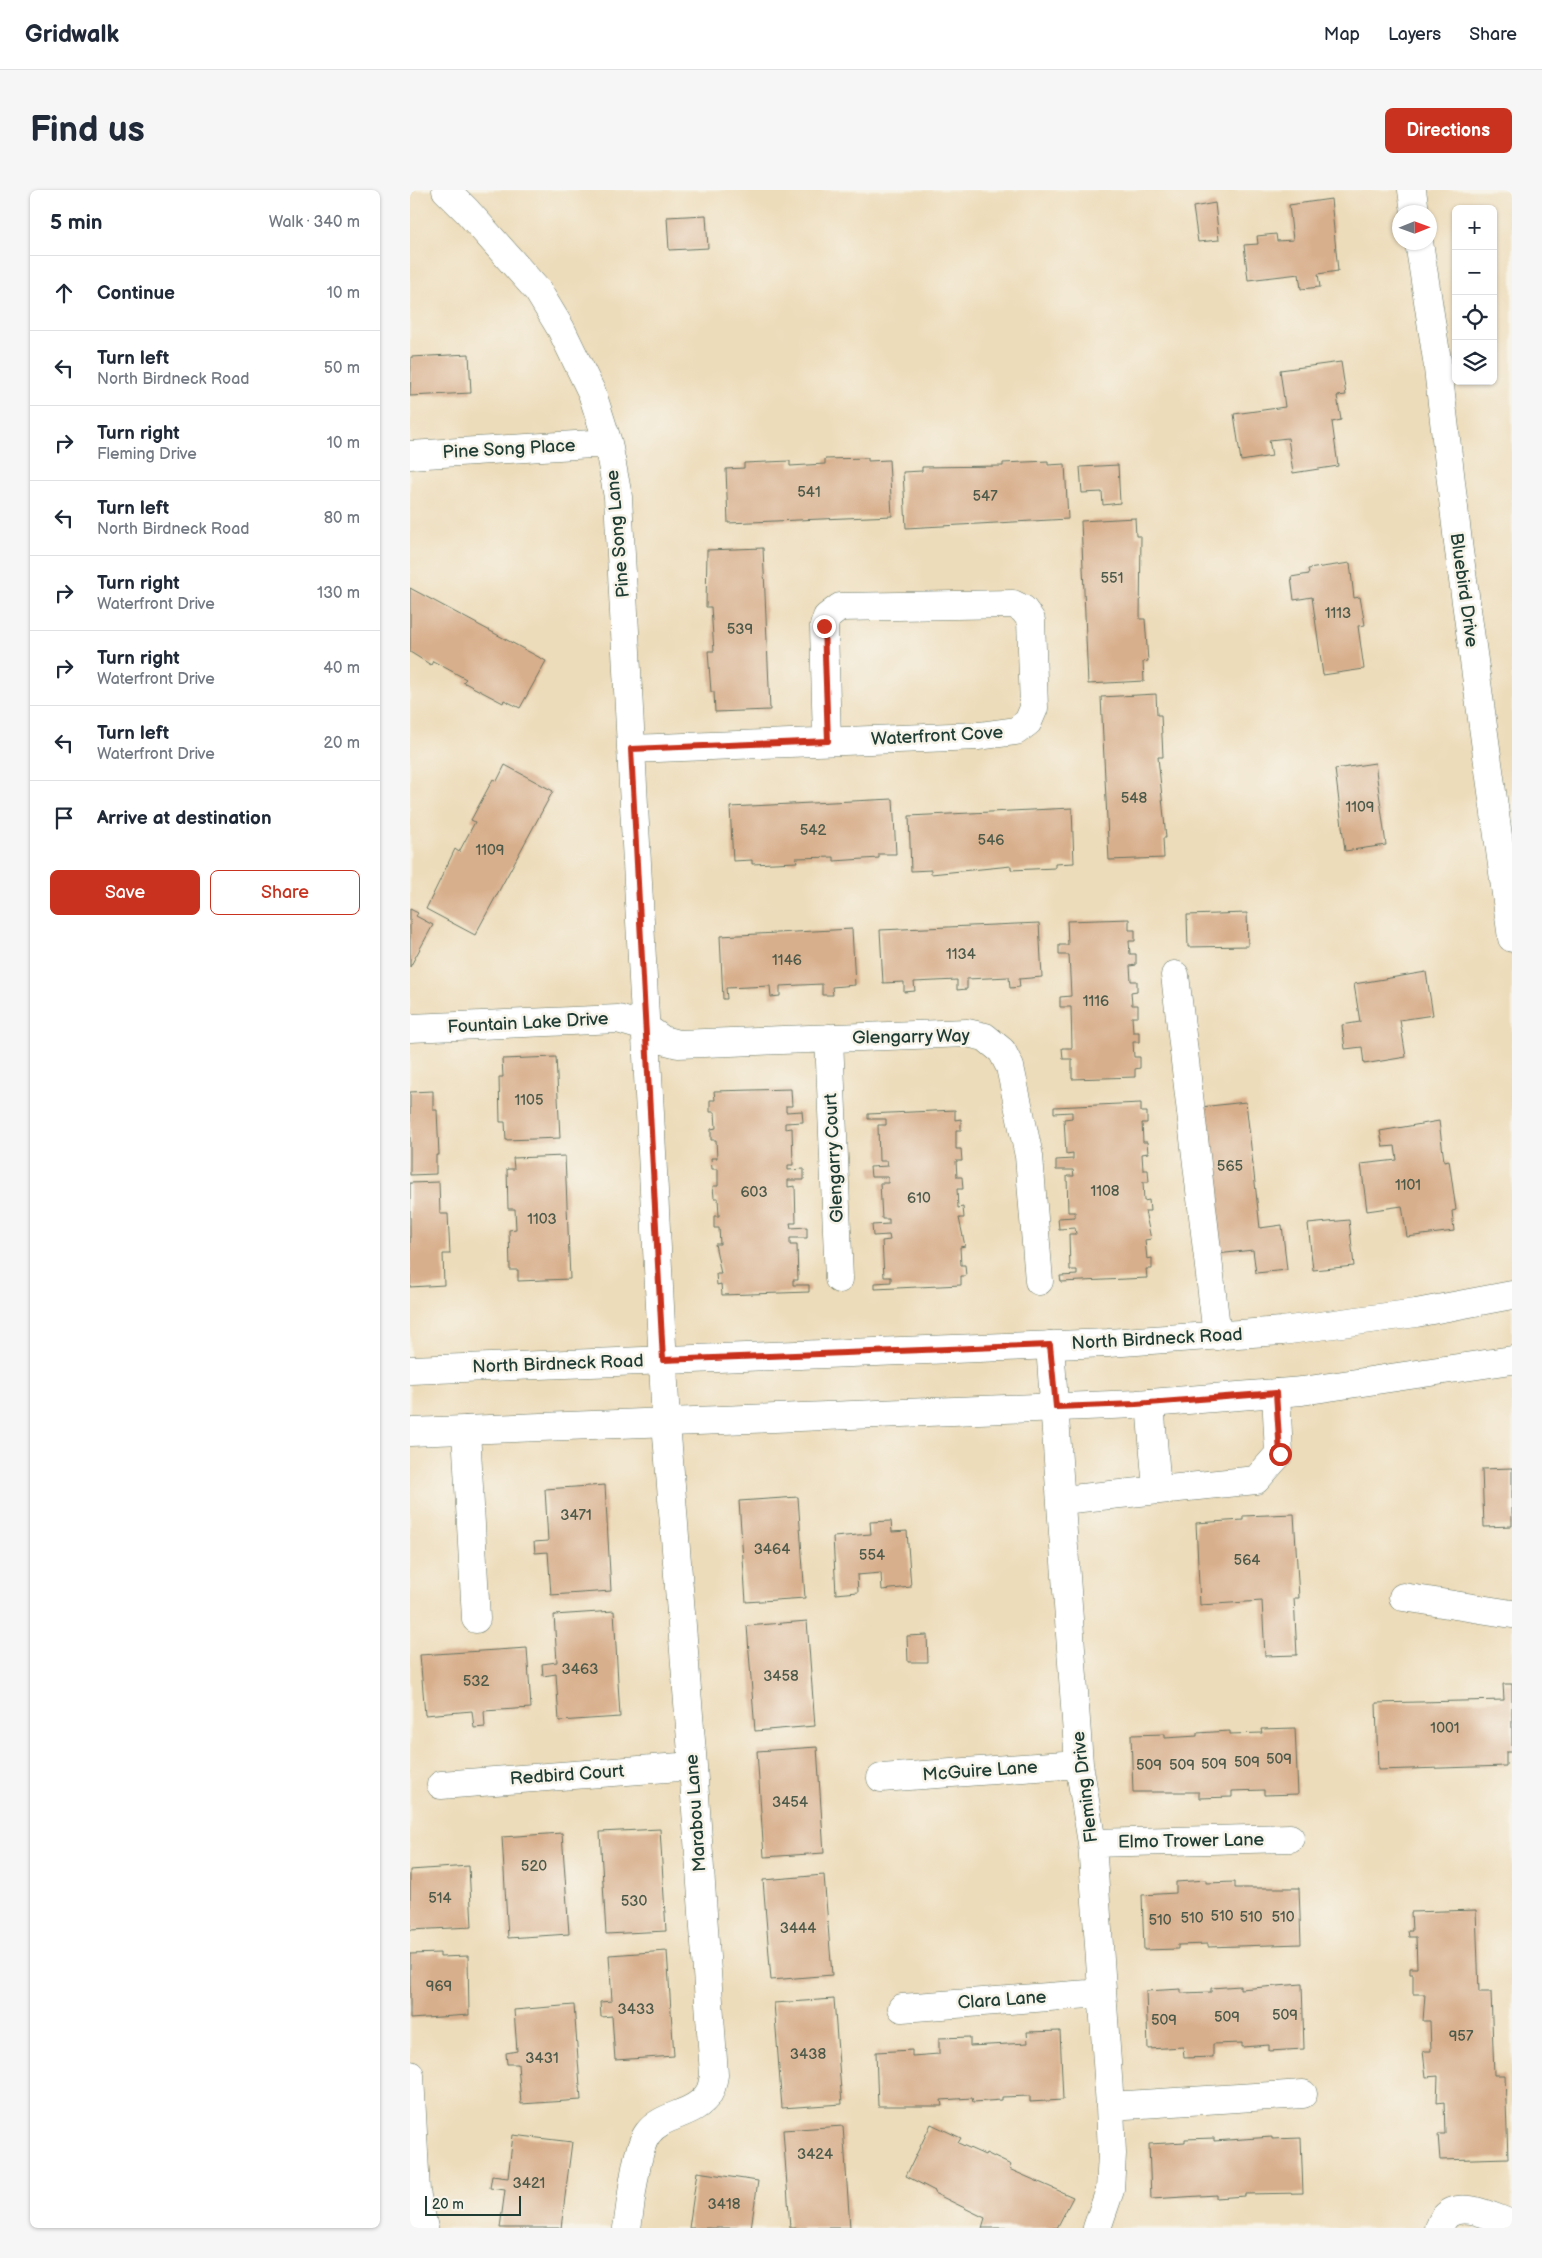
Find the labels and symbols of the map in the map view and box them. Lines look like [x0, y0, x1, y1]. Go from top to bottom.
north arrow [1392, 205, 1437, 250]
street label: Pine Song Place [442, 435, 576, 463]
street label: Pine Song Lane [602, 469, 634, 599]
house number: 541 [797, 483, 821, 502]
house number: 547 [972, 487, 998, 506]
street label: Bluebird Drive [1446, 532, 1482, 649]
house number: 551 [1101, 569, 1124, 588]
house number: 1113 [1325, 604, 1351, 623]
route end [813, 615, 836, 638]
house number: 539 [727, 620, 753, 639]
street label: Waterfront Cove [870, 722, 1004, 750]
house number: 548 [1121, 789, 1147, 808]
house number: 1109 [1345, 798, 1375, 817]
house number: 542 [800, 821, 826, 840]
house number: 546 [978, 831, 1004, 850]
house number: 1109 [475, 841, 505, 860]
house number: 1134 [946, 945, 976, 964]
house number: 1146 [772, 951, 802, 970]
house number: 1116 [1083, 992, 1109, 1011]
street label: Fountain Lake Drive [447, 1008, 609, 1038]
street label: Glengarry Way [852, 1025, 971, 1049]
house number: 1105 [514, 1091, 544, 1110]
street label: Glengarry Court [820, 1092, 848, 1223]
house number: 565 [1217, 1157, 1243, 1176]
house number: 1101 [1395, 1176, 1421, 1195]
house number: 1108 [1090, 1182, 1120, 1201]
house number: 603 [740, 1183, 768, 1202]
house number: 610 [907, 1189, 931, 1208]
house number: 1103 [527, 1210, 557, 1229]
street label: North Birdneck Road [1071, 1324, 1243, 1354]
street label: North Birdneck Road [472, 1351, 644, 1377]
route start [1269, 1443, 1292, 1466]
house number: 3471 [560, 1506, 592, 1525]
house number: 3464 [754, 1540, 790, 1559]
house number: 554 [859, 1546, 885, 1565]
house number: 564 [1234, 1551, 1260, 1570]
house number: 3463 [562, 1660, 598, 1679]
house number: 3458 [763, 1667, 799, 1686]
house number: 532 [463, 1672, 489, 1691]
house number: 1001 [1430, 1719, 1460, 1738]
street label: Fleming Drive [1068, 1730, 1102, 1844]
house number: 509 [1266, 1750, 1292, 1769]
street label: Marabou Lane [681, 1753, 711, 1873]
house number: 509 [1234, 1753, 1260, 1772]
house number: 509 [1201, 1755, 1227, 1774]
street label: McGuire Lane [922, 1756, 1039, 1785]
house number: 509 [1136, 1756, 1162, 1775]
house number: 509 [1169, 1756, 1195, 1775]
street label: Redbird Court [509, 1760, 625, 1789]
house number: 3454 [772, 1793, 808, 1812]
street label: Elmo Trower Lane [1118, 1829, 1265, 1853]
house number: 520 [521, 1857, 547, 1876]
house number: 514 [428, 1889, 452, 1908]
house number: 530 [621, 1892, 647, 1911]
house number: 510 [1210, 1907, 1234, 1926]
house number: 510 [1239, 1908, 1263, 1927]
house number: 510 [1271, 1908, 1295, 1927]
house number: 510 [1180, 1909, 1204, 1928]
house number: 510 [1148, 1911, 1172, 1930]
house number: 3444 [780, 1919, 816, 1938]
house number: 969 [426, 1977, 452, 1996]
street label: Clara Lane [957, 1986, 1047, 2014]
house number: 3433 [618, 2000, 654, 2019]
house number: 509 [1272, 2006, 1298, 2025]
house number: 509 [1214, 2008, 1240, 2027]
house number: 509 [1151, 2011, 1177, 2030]
house number: 957 [1449, 2027, 1474, 2046]
house number: 3438 [790, 2045, 826, 2064]
house number: 3431 [525, 2049, 559, 2068]
house number: 3424 [797, 2145, 833, 2164]
house number: 3421 [513, 2174, 545, 2193]
scale bar [425, 2193, 521, 2216]
house number: 3418 [708, 2195, 741, 2214]

